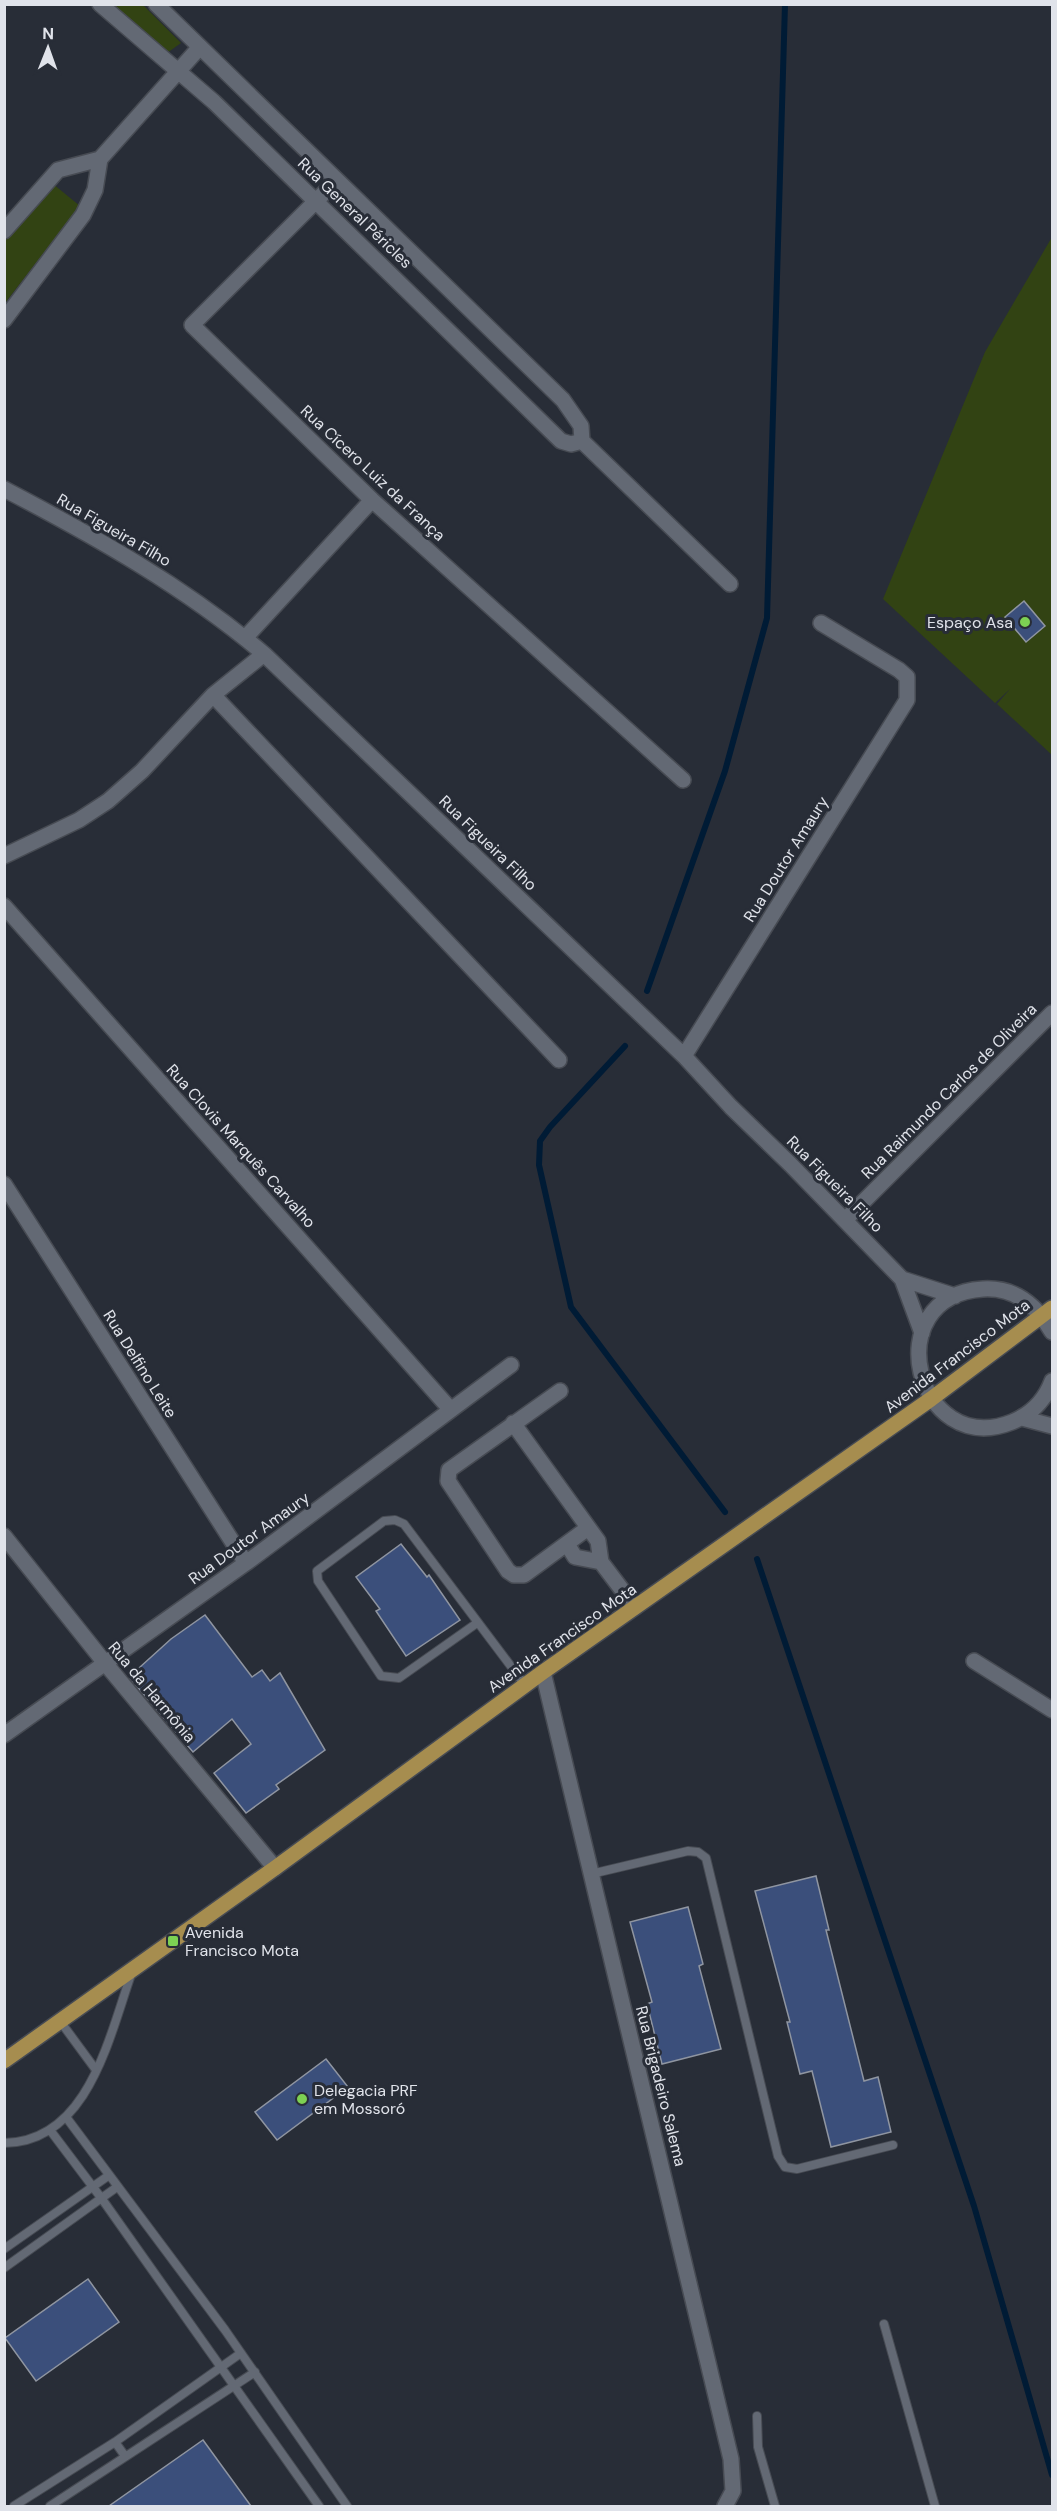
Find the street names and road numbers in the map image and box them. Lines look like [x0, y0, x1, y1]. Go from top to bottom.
street label: Rua General Péricles [293, 153, 417, 273]
street label: Rua Cícero Luiz da França [296, 400, 450, 546]
street label: Rua Figueira Filho [53, 489, 175, 571]
street label: Rua Figueira Filho [434, 791, 542, 895]
street label: Rua Doutor Amaury [739, 792, 833, 926]
street label: Rua Raimundo Carlos de Oliveira [857, 999, 1041, 1183]
street label: Rua Clovis Marquês Carvalho [162, 1060, 320, 1232]
street label: Rua Figueira Filho [782, 1131, 888, 1237]
street label: Avenida Francisco Mota [880, 1294, 1034, 1418]
street label: Rua Delfino Leite [98, 1306, 182, 1422]
street label: Rua Doutor Amaury [184, 1487, 314, 1589]
street label: Avenida Francisco Mota [484, 1579, 640, 1697]
street label: Rua da Harmônia [104, 1637, 200, 1747]
street label: Rua Brigadeiro Salema [631, 2004, 691, 2168]

